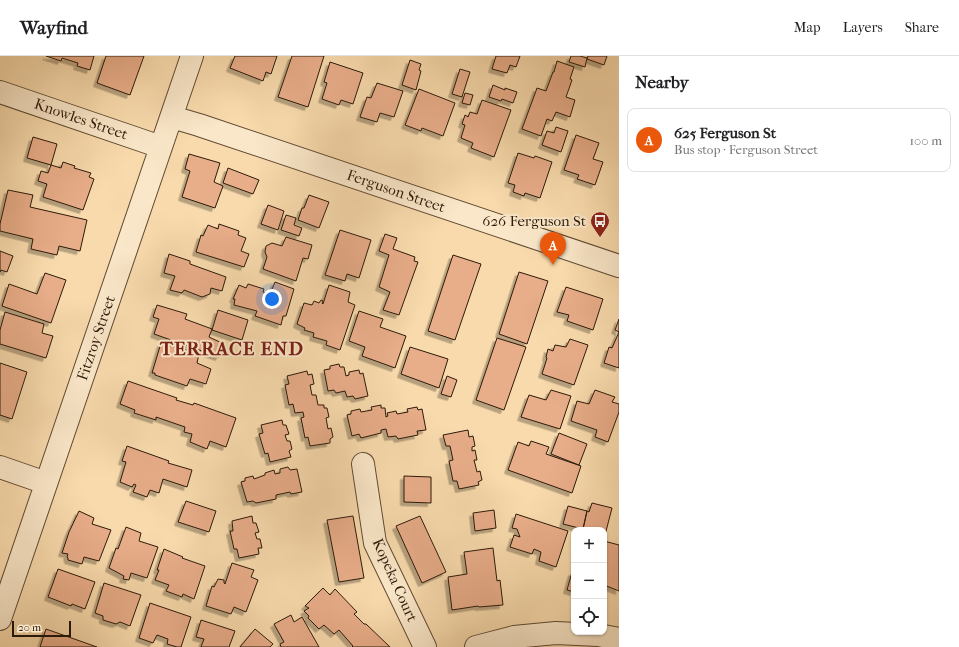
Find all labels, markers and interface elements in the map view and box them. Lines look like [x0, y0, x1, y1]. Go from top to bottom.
text: Wayfind [20, 17, 88, 39]
text: Map [794, 19, 821, 36]
text: Layers [843, 19, 883, 36]
text: Share [905, 19, 939, 36]
text: Nearby [635, 72, 689, 92]
street label: Knowles Street [32, 95, 131, 144]
text: 625 Ferguson St [674, 124, 776, 142]
text: A [645, 133, 653, 148]
text: 100 m [909, 133, 942, 148]
text: Bus stop · Ferguson Street [674, 142, 818, 157]
street label: Ferguson Street [344, 166, 448, 216]
bus stop icon: 626 Ferguson St [589, 210, 611, 238]
place label: 626 Ferguson St [482, 212, 587, 230]
pin: A [540, 232, 566, 265]
your location [262, 289, 282, 309]
street label: Fitzroy Street [73, 293, 119, 383]
district label: TERRACE END [159, 338, 304, 360]
map controls [571, 527, 607, 635]
button: + [571, 527, 607, 563]
street label: Kopeka Court [369, 535, 422, 625]
button: − [571, 563, 607, 599]
button: locate [571, 599, 607, 635]
scale bar [12, 619, 71, 638]
text: 20 m [18, 621, 41, 634]

